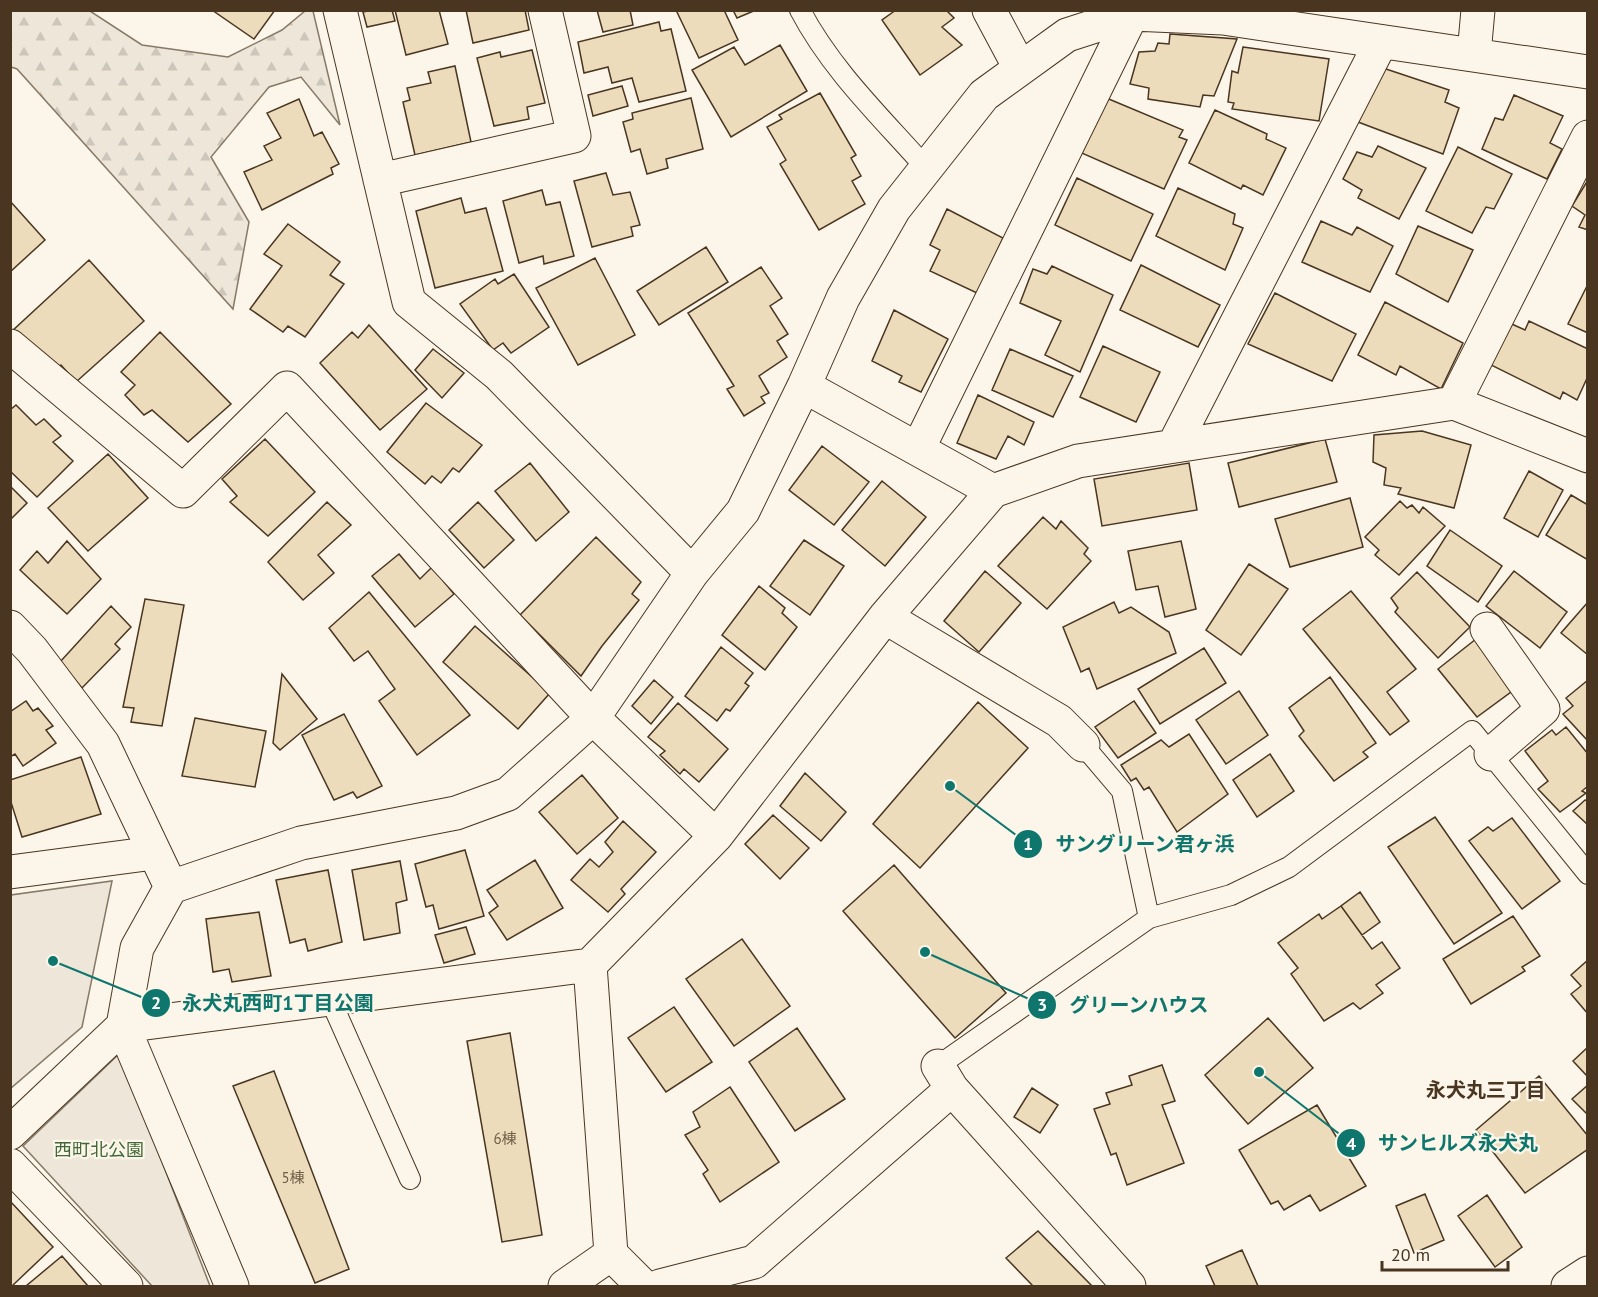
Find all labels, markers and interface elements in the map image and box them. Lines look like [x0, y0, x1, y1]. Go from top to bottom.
callout: サングリーン君ヶ浜 [1013, 825, 1247, 863]
text: サングリーン君ヶ浜 [1056, 831, 1235, 857]
text: 1 [1023, 832, 1033, 855]
callout: 永犬丸西町1丁目公園 [141, 984, 386, 1022]
callout: グリーンハウス [1027, 986, 1221, 1024]
text: 永犬丸西町1丁目公園 [182, 990, 374, 1016]
text: 2 [151, 991, 161, 1014]
text: グリーンハウス [1070, 992, 1209, 1018]
text: 3 [1037, 993, 1047, 1016]
district label: 永犬丸三丁目 [1426, 1077, 1546, 1103]
callout: サンヒルズ永犬丸 [1336, 1124, 1550, 1162]
house number: 6棟 [493, 1129, 517, 1148]
text: サンヒルズ永犬丸 [1378, 1130, 1538, 1156]
text: 4 [1346, 1132, 1356, 1155]
park label: 西町北公園 [54, 1138, 144, 1161]
house number: 5棟 [281, 1168, 305, 1187]
scale bar [1382, 1234, 1508, 1272]
text: 20 m [1391, 1243, 1430, 1266]

